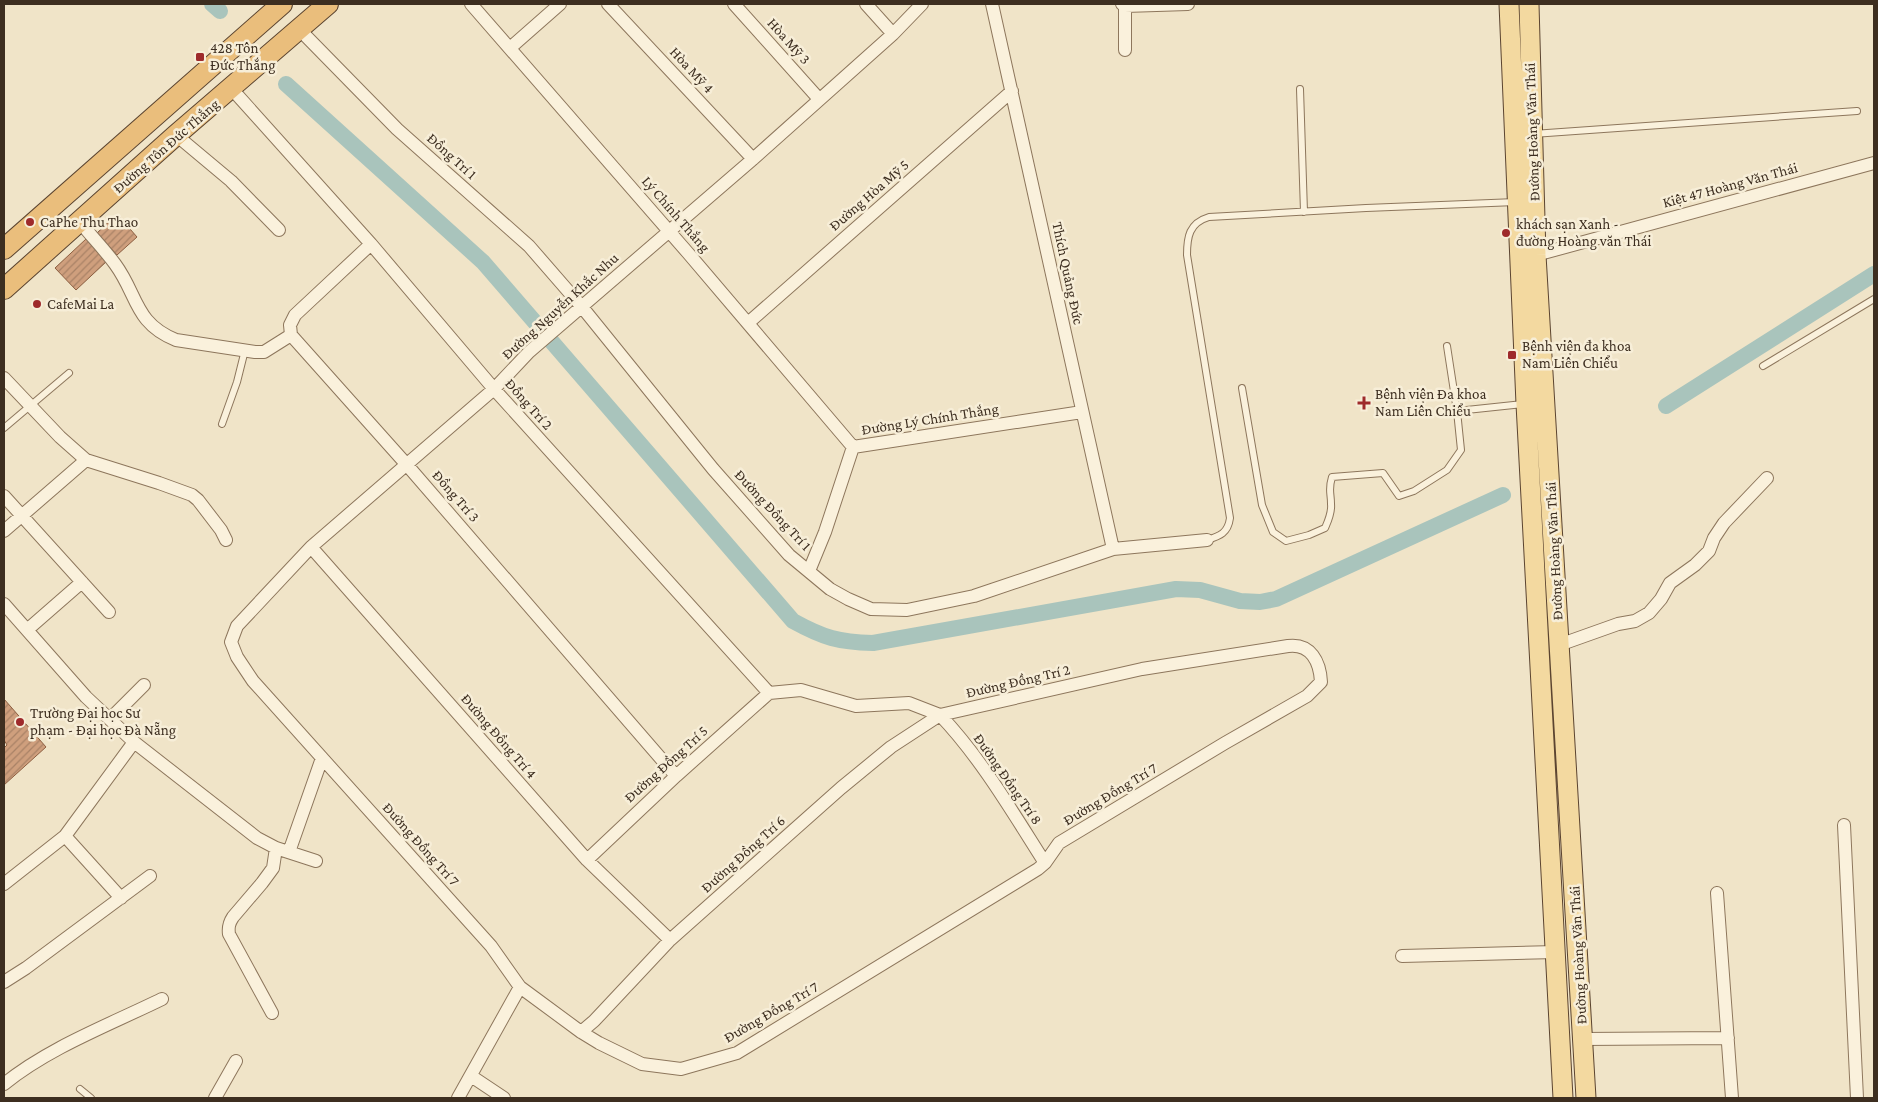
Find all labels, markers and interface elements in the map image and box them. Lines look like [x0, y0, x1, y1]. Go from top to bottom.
street label: Hòa Mỹ 3 [763, 15, 814, 68]
place label: 428 Tôn Đức Thắng [210, 40, 275, 74]
street label: Hòa Mỹ 4 [666, 44, 717, 97]
marker: 428 Tôn Đức Thắng [194, 51, 206, 63]
street label: Đường Hoàng Văn Thái [1522, 62, 1543, 202]
street label: Đường Tôn Đức Thắng [110, 96, 223, 197]
street label: Đồng Trí 1 [423, 129, 481, 183]
street label: Đường Hòa Mỹ 5 [826, 156, 913, 235]
street label: Kiệt 47 Hoàng Văn Thái [1661, 159, 1800, 212]
street label: Lý Chính Thắng [638, 173, 713, 256]
place label: CaPhe Thu Thao [40, 214, 138, 230]
marker: CaPhe Thu Thao [24, 216, 36, 228]
place label: khách sạn Xanh - đường Hoàng văn Thái [1516, 216, 1652, 250]
street label: Thích Quảng Đức [1048, 220, 1087, 327]
marker: khách sạn Xanh - đường Hoàng văn Thái [1500, 227, 1512, 239]
street label: Đường Nguyễn Khắc Nhu [498, 249, 622, 363]
place label: CafeMai La [47, 296, 114, 312]
marker: CafeMai La [31, 298, 43, 310]
place label: Bệnh viện đa khoa Nam Liên Chiểu [1522, 338, 1631, 371]
marker: Bệnh viện đa khoa Nam Liên Chiểu [1506, 349, 1518, 361]
street label: Đồng Trí 2 [501, 375, 557, 433]
place label: Bệnh viện Đa khoa Nam Liên Chiểu [1375, 386, 1486, 419]
marker: Bệnh viện Đa khoa Nam Liên Chiểu [1357, 396, 1371, 410]
street label: Đường Lý Chính Thắng [860, 400, 1000, 439]
street label: Đồng Trí 3 [429, 466, 483, 526]
street label: Đường Đồng Trí 1 [731, 466, 815, 554]
street label: Đường Hoàng Văn Thái [1542, 481, 1567, 621]
street label: Đường Đồng Trí 2 [964, 660, 1072, 702]
street label: Đường Đồng Trí 4 [457, 690, 541, 782]
place label: Trường Đại học Sư phạm - Đại học Đà Nẵng [30, 705, 176, 739]
marker: Trường Đại học Sư phạm - Đại học Đà Nẵng [14, 716, 26, 728]
street label: Đường Đồng Trí 5 [620, 722, 712, 806]
street label: Đường Đồng Trí 8 [970, 730, 1046, 828]
street label: Đường Đồng Trí 7 [1060, 759, 1160, 829]
street label: Đường Đồng Trí 7 [379, 799, 463, 890]
street label: Đường Đồng Trí 6 [697, 812, 789, 896]
street label: Đường Hoàng Văn Thái [1566, 885, 1591, 1025]
street label: Đường Đồng Trí 7 [721, 978, 822, 1046]

